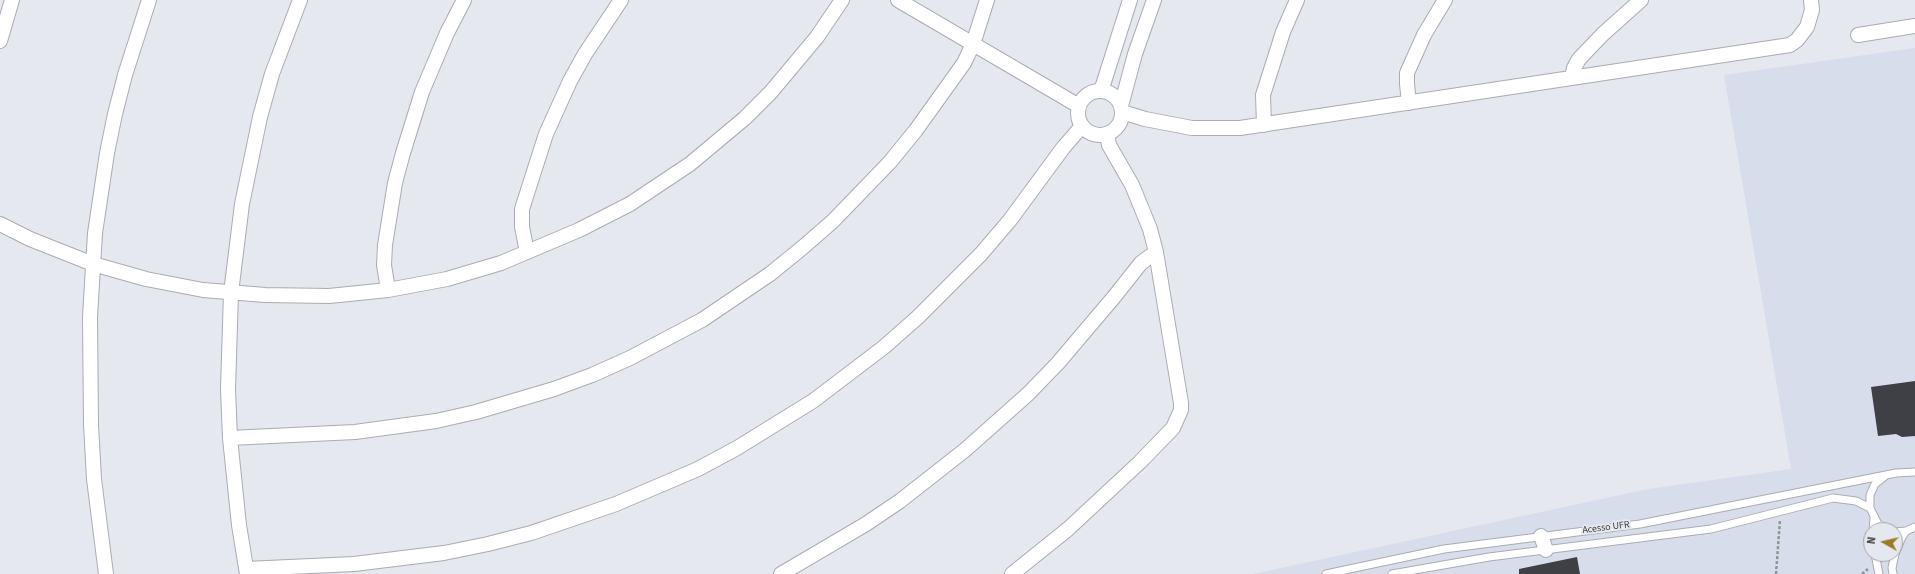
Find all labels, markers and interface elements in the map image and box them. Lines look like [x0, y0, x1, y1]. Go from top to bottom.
street label: Acesso UFR [1582, 519, 1630, 537]
north arrow [1863, 522, 1903, 562]
text: N [1864, 536, 1880, 545]

